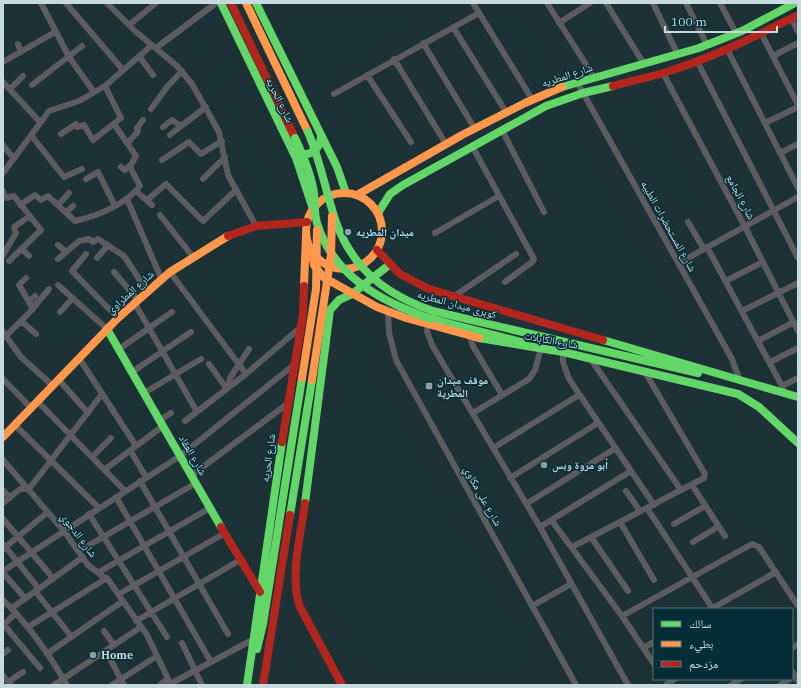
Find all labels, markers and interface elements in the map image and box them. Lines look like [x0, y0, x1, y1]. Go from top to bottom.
scale bar [665, 8, 777, 34]
text: 100 m [671, 14, 707, 29]
street label: شارع المطريه [540, 60, 594, 90]
street label: شارع الحريه [263, 75, 297, 125]
street label: شارع الجامع [723, 172, 759, 222]
street label: شارع المستحضرات الطبيه [638, 178, 700, 274]
place label: ميدان المطريه [356, 225, 414, 240]
marker: ميدان المطريه [343, 227, 353, 237]
street label: شارع المطراوي [103, 267, 158, 318]
street label: كوبرى ميدان المطريه [416, 287, 499, 321]
street label: شارع الكابلات [523, 328, 579, 352]
place label: موقف ميدان المطرية [437, 373, 488, 400]
marker: موقف ميدان المطرية [424, 381, 434, 391]
street label: شارع العقاد [176, 432, 210, 478]
street label: شارع الحريه [258, 433, 278, 483]
place label: أبو مروة وبس [552, 458, 608, 473]
marker: أبو مروة وبس [539, 460, 549, 470]
street label: شارع على مكاوي [459, 463, 505, 529]
street label: شارع الدجوي [56, 510, 100, 561]
legend [653, 608, 793, 680]
text: سالك [689, 616, 711, 631]
text: بطيء [689, 636, 713, 654]
place label: Home [101, 648, 133, 662]
marker: Home [88, 650, 98, 660]
text: مزدحم [689, 656, 718, 672]

